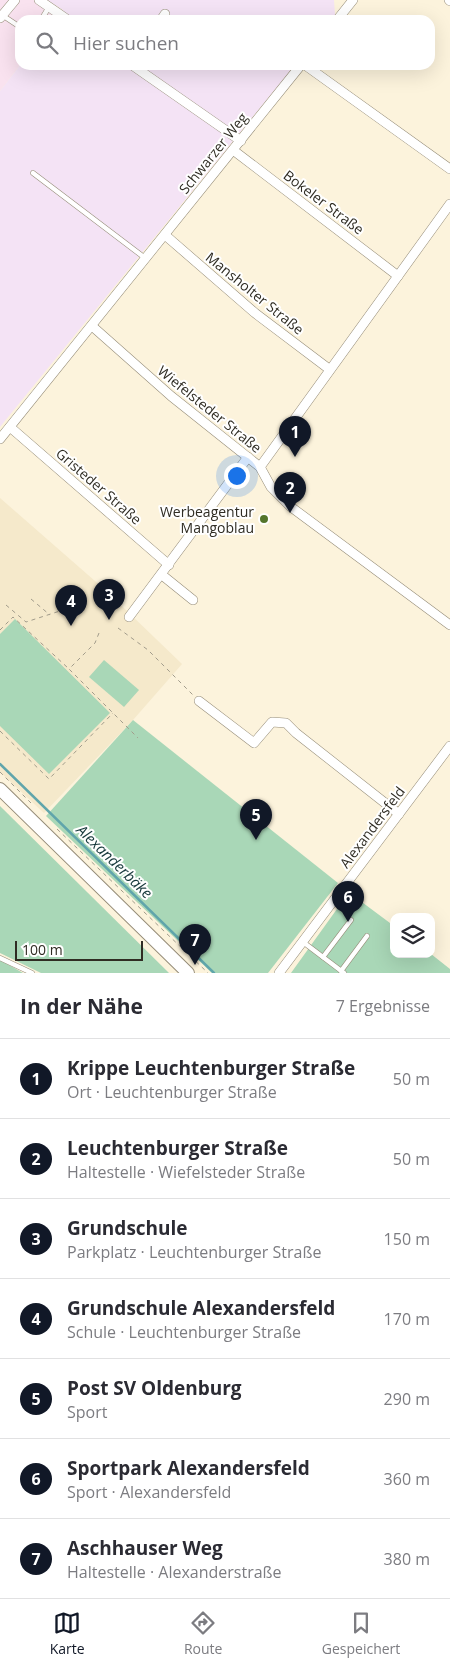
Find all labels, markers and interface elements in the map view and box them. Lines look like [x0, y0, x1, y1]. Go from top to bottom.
search box [15, 15, 435, 70]
icon: search [33, 29, 61, 57]
text: Hier suchen [73, 30, 179, 56]
street label: Schwarzer Weg [174, 108, 252, 198]
street label: Bokeler Straße [280, 165, 368, 239]
street label: Mansholter Straße [202, 247, 308, 339]
street label: Wiefelsteder Straße [154, 361, 266, 457]
pin: 1 [279, 416, 311, 457]
street label: Gristeder Straße [52, 444, 146, 529]
your location [224, 463, 250, 489]
pin: 2 [274, 472, 306, 513]
place label: Werbeagentur Mangoblau [160, 502, 254, 537]
marker: Werbeagentur Mangoblau [258, 513, 270, 525]
pin: 3 [93, 579, 125, 620]
pin: 4 [55, 585, 87, 626]
street label: Alexandersfeld [335, 782, 409, 872]
pin: 5 [240, 799, 272, 840]
water label: Alexanderbäke [72, 819, 158, 903]
pin: 6 [332, 881, 364, 922]
map controls [390, 913, 435, 958]
button: layers [390, 913, 435, 958]
pin: 7 [179, 924, 211, 965]
scale bar [15, 938, 142, 961]
text: 100 m [22, 940, 63, 959]
text: In der Nähe [20, 992, 143, 1020]
text: 7 Ergebnisse [336, 995, 430, 1017]
text: Krippe Leuchtenburger Straße [67, 1055, 355, 1081]
text: 1 [31, 1068, 41, 1090]
text: 50 m [393, 1068, 430, 1090]
text: Ort · Leuchtenburger Straße [67, 1081, 277, 1103]
text: Leuchtenburger Straße [67, 1135, 288, 1161]
text: 2 [31, 1148, 41, 1170]
text: 50 m [393, 1148, 430, 1170]
text: Haltestelle · Wiefelsteder Straße [67, 1161, 305, 1183]
text: Grundschule [67, 1215, 188, 1241]
text: 3 [31, 1228, 41, 1250]
text: 150 m [384, 1228, 430, 1250]
text: Parkplatz · Leuchtenburger Straße [67, 1241, 321, 1263]
text: Grundschule Alexandersfeld [67, 1295, 335, 1321]
text: 4 [31, 1308, 41, 1330]
text: 170 m [384, 1308, 430, 1330]
text: Schule · Leuchtenburger Straße [67, 1321, 301, 1343]
text: Post SV Oldenburg [67, 1375, 242, 1401]
text: 5 [31, 1388, 41, 1410]
text: 290 m [384, 1388, 430, 1410]
text: Sport [67, 1401, 107, 1423]
text: Sportpark Alexandersfeld [67, 1455, 310, 1481]
text: 6 [31, 1468, 41, 1490]
text: 360 m [384, 1468, 430, 1490]
text: Sport · Alexandersfeld [67, 1481, 231, 1503]
text: Aschhauser Weg [67, 1535, 223, 1561]
text: 7 [31, 1548, 41, 1570]
text: 380 m [384, 1548, 430, 1570]
text: Haltestelle · Alexanderstraße [67, 1561, 282, 1583]
tab: Karte [50, 1609, 85, 1658]
tab: Route [184, 1609, 222, 1658]
tab: Gespeichert [322, 1609, 400, 1658]

